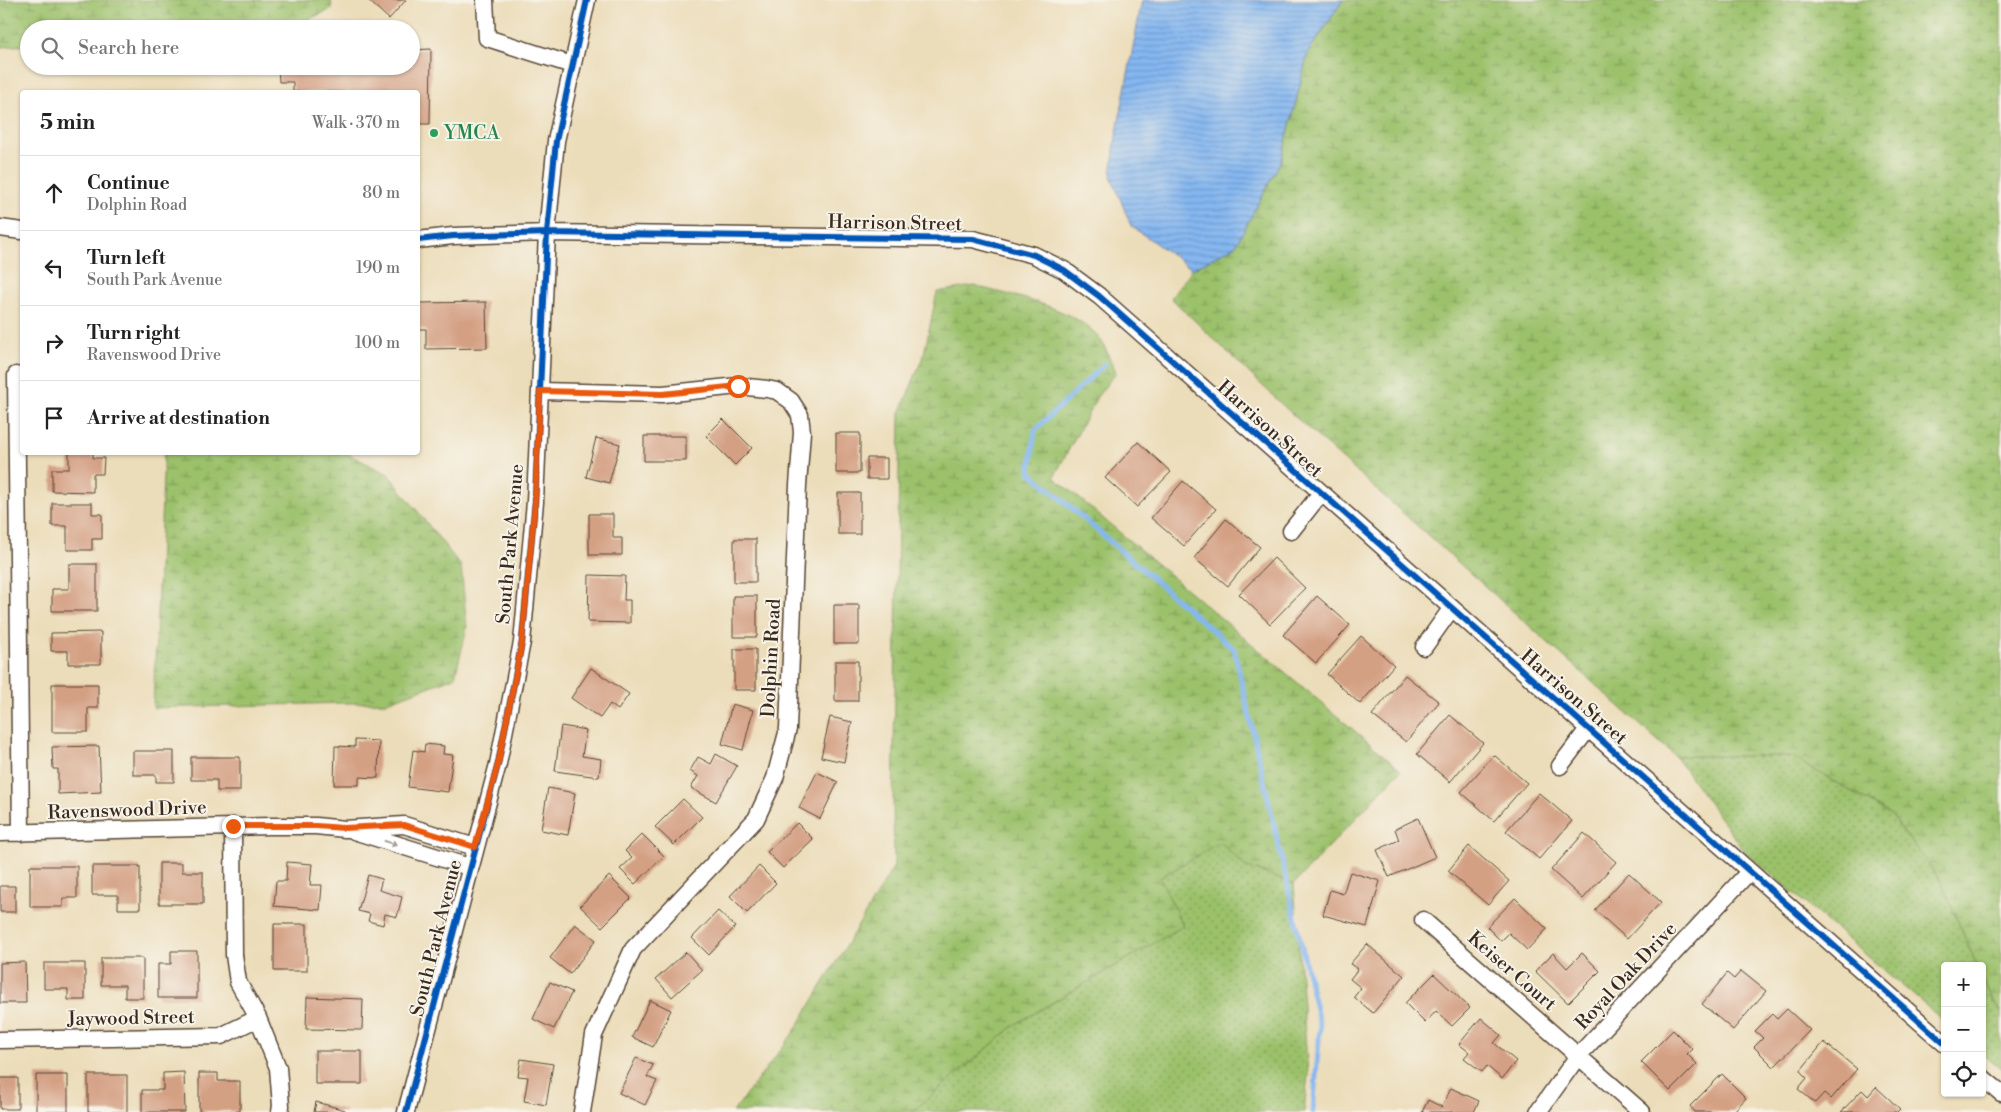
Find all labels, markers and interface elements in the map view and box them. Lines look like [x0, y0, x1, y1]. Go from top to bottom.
search box [20, 20, 420, 75]
icon: search [38, 34, 66, 62]
text: Search here [78, 36, 179, 60]
text: 5 min [40, 110, 95, 136]
text: Walk · 370 m [312, 113, 400, 133]
place label: YMCA [443, 121, 501, 145]
marker: YMCA [428, 127, 440, 139]
text: Continue [87, 171, 170, 195]
icon: ahead [40, 179, 68, 207]
text: 80 m [362, 183, 400, 203]
text: Dolphin Road [87, 195, 187, 215]
street label: Harrison Street [828, 210, 963, 236]
text: Turn left [87, 246, 166, 270]
icon: left [40, 254, 68, 282]
text: 190 m [356, 258, 400, 278]
text: South Park Avenue [87, 270, 222, 290]
text: Turn right [87, 321, 180, 345]
icon: right [40, 329, 68, 357]
text: 100 m [355, 333, 400, 353]
text: Ravenswood Drive [87, 345, 221, 365]
route start [727, 375, 750, 398]
street label: Harrison Street [1212, 375, 1328, 483]
icon: arrive [40, 404, 68, 432]
text: Arrive at destination [87, 406, 270, 430]
street label: South Park Avenue [491, 463, 529, 625]
street label: Dolphin Road [756, 598, 786, 718]
street label: Harrison Street [1516, 644, 1633, 750]
street label: Ravenswood Drive [47, 795, 207, 825]
route end [222, 815, 245, 838]
one-way arrow [384, 839, 399, 847]
street label: South Park Avenue [405, 857, 467, 1019]
street label: Royal Oak Drive [1570, 917, 1682, 1035]
street label: Keiser Court [1463, 926, 1561, 1016]
map controls [1941, 962, 1986, 1097]
button: + [1941, 962, 1986, 1007]
street label: Jaywood Street [66, 1005, 195, 1031]
button: − [1941, 1007, 1986, 1052]
button: locate [1941, 1052, 1986, 1097]

